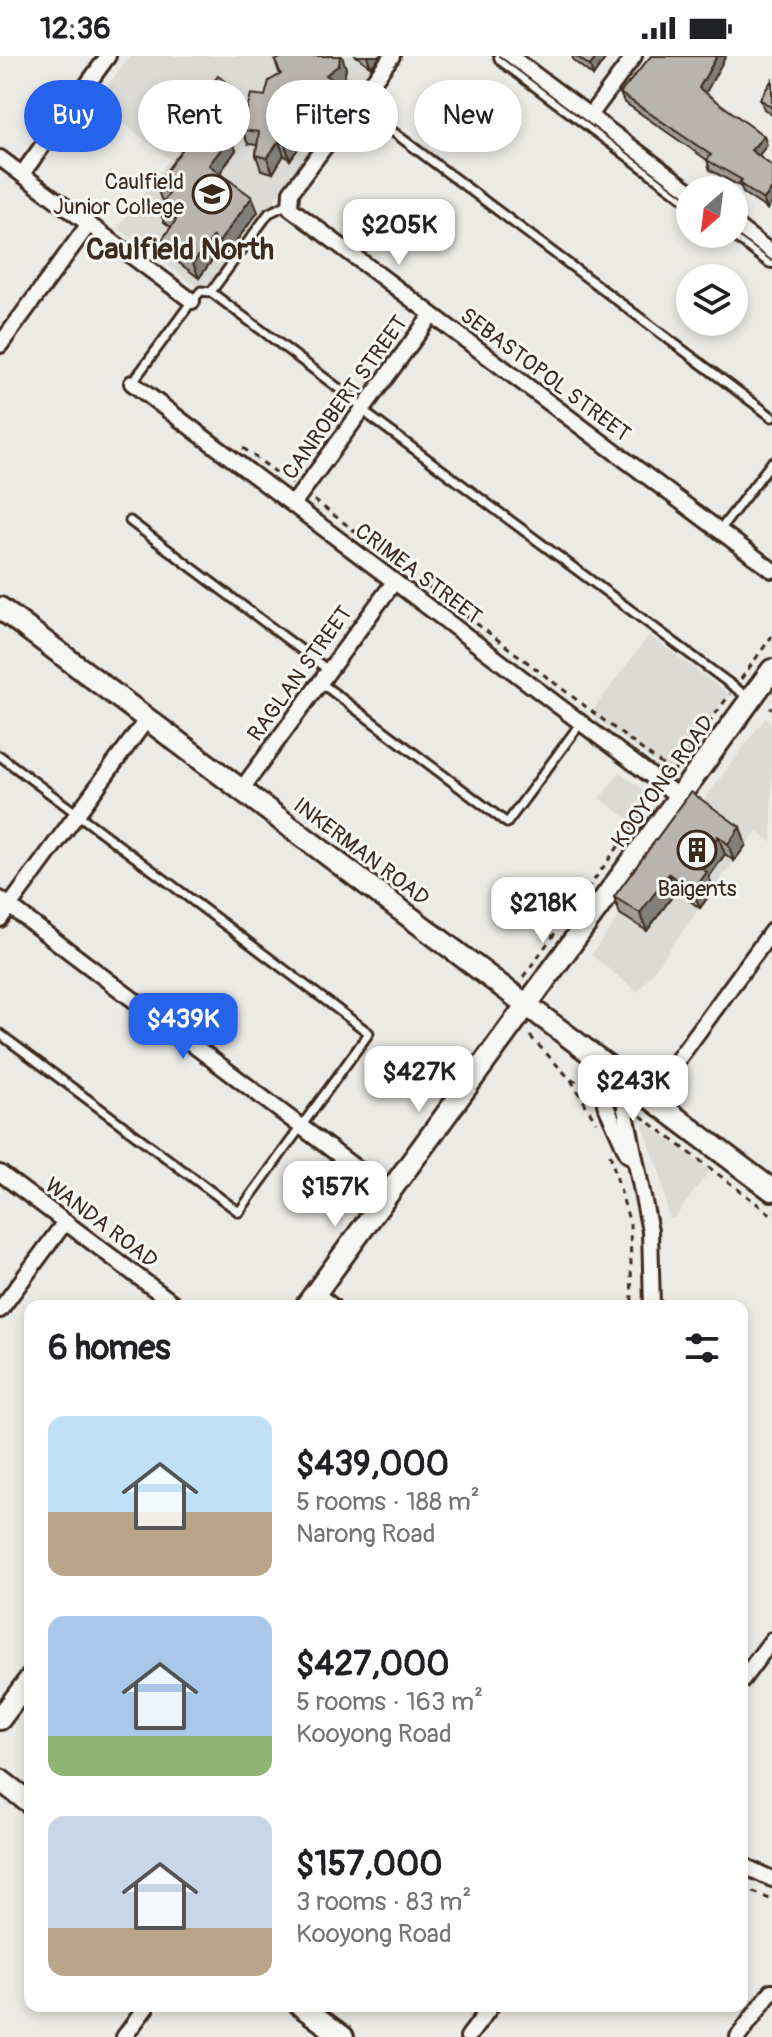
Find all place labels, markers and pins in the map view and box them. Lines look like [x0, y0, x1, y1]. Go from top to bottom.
place label: Caulfield Junior College [53, 168, 184, 221]
school or university icon: Caulfield Junior College [191, 173, 233, 215]
pin: $205K [343, 199, 455, 267]
building icon: Baigents [676, 829, 718, 871]
place label: Baigents [657, 875, 737, 903]
pin: $218K [487, 877, 599, 945]
pin: $439K [127, 993, 239, 1061]
pin: $427K [363, 1046, 475, 1114]
pin: $243K [577, 1055, 689, 1123]
pin: $157K [279, 1161, 391, 1229]

